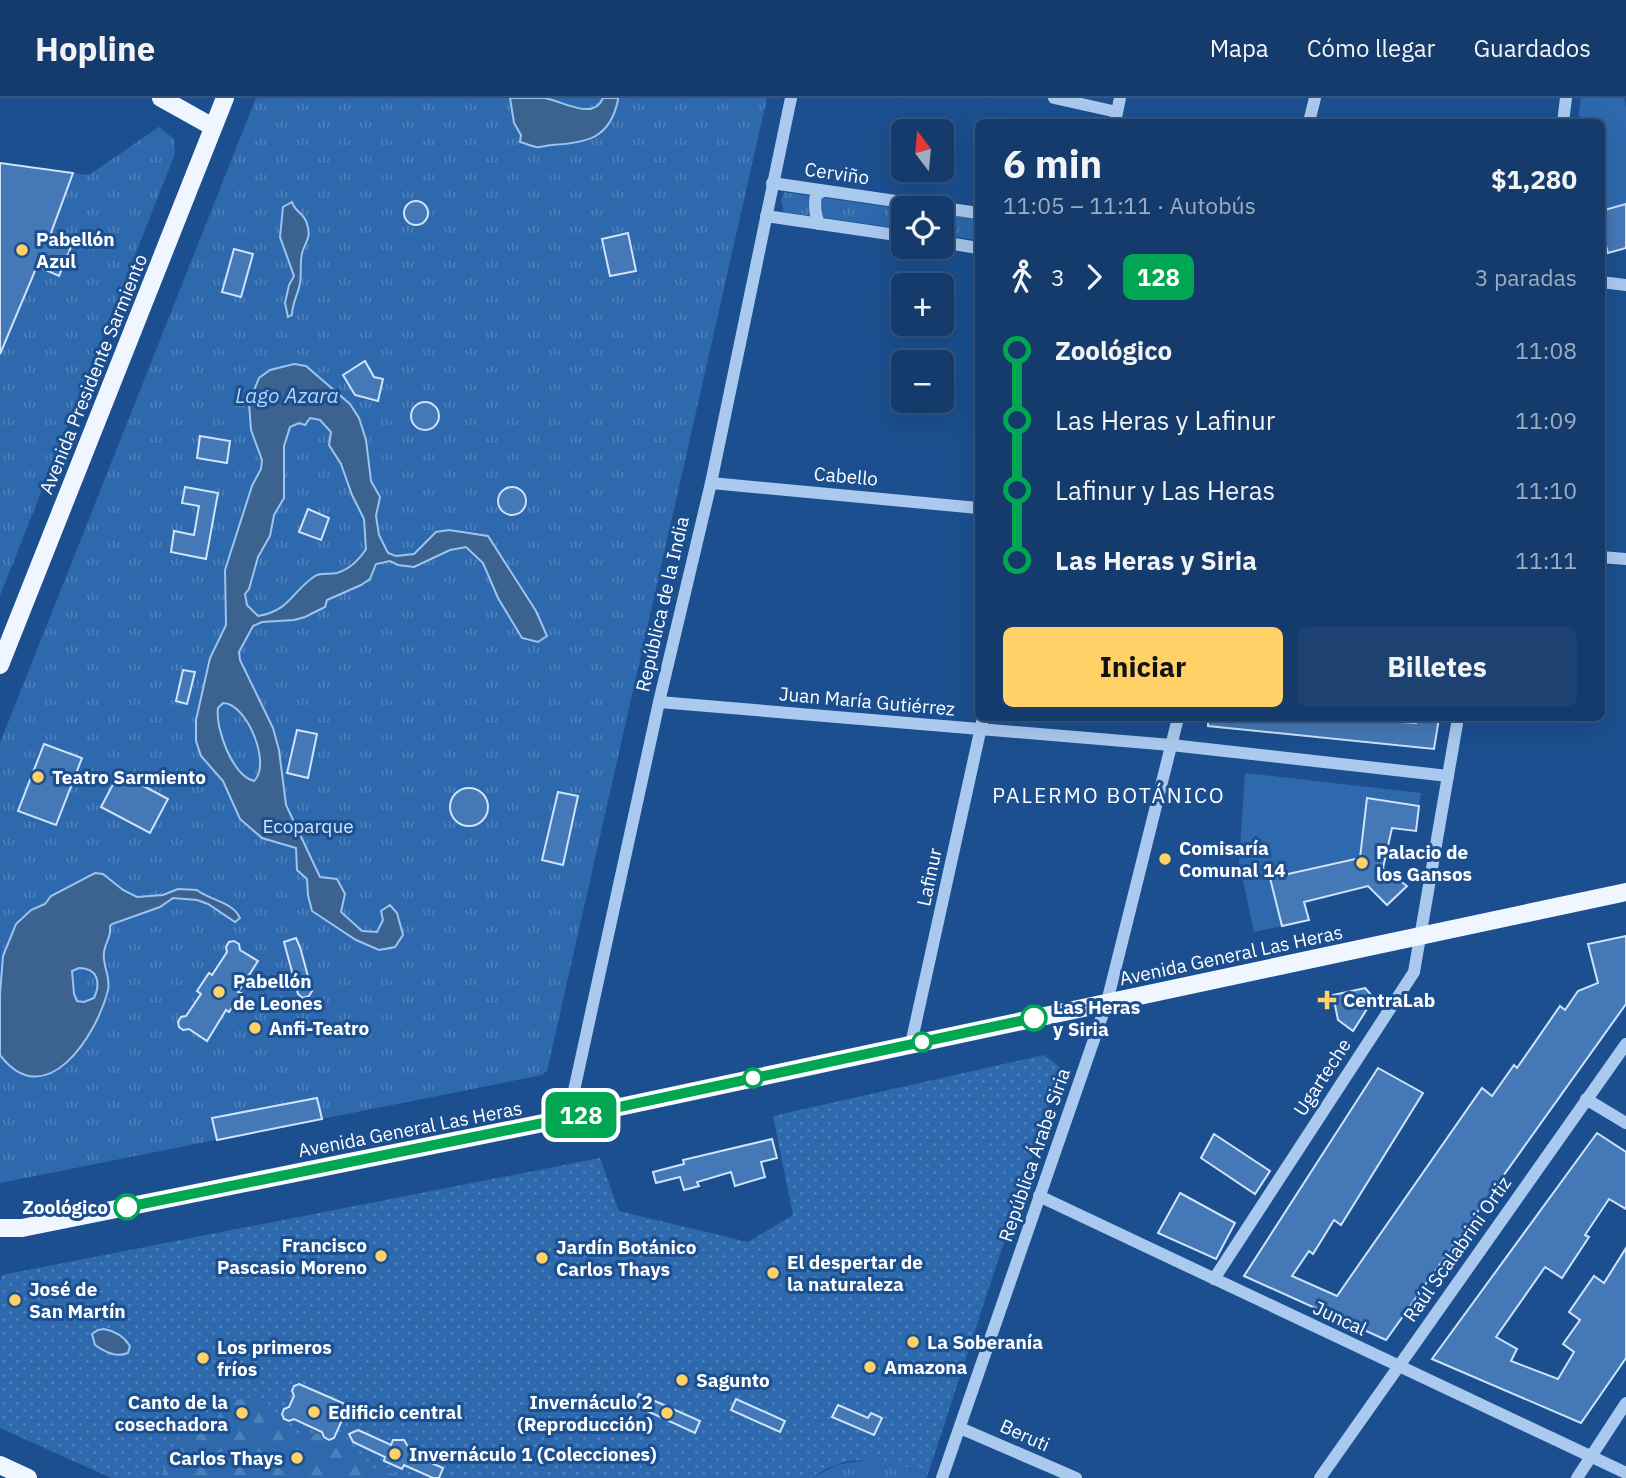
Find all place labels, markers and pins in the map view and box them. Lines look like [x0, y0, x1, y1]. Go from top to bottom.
place label: Pabellón Azul [36, 227, 115, 273]
marker: Pabellón Azul [14, 242, 30, 258]
place label: Teatro Sarmiento [52, 765, 206, 789]
marker: Teatro Sarmiento [30, 769, 46, 785]
place label: Comisaría Comunal 14 [1179, 836, 1286, 882]
place label: Palacio de los Gansos [1376, 840, 1472, 886]
marker: Comisaría Comunal 14 [1157, 851, 1173, 867]
marker: Palacio de los Gansos [1354, 855, 1370, 871]
place label: Pabellón de Leones [233, 969, 323, 1015]
marker: Pabellón de Leones [211, 984, 227, 1000]
place label: CentraLab [1343, 988, 1435, 1012]
marker: CentraLab [1317, 990, 1337, 1010]
place label: Las Heras y Siria [1053, 995, 1140, 1041]
marker: Las Heras y Siria [1021, 1005, 1047, 1031]
place label: Anfi-Teatro [269, 1016, 370, 1040]
marker: Anfi-Teatro [247, 1020, 263, 1036]
unlabelled marker [912, 1032, 932, 1052]
unlabelled marker [743, 1068, 763, 1088]
marker: Zoológico [114, 1194, 140, 1220]
place label: Zoológico [22, 1195, 108, 1219]
place label: Francisco Pascasio Moreno [217, 1233, 367, 1279]
place label: Jardín Botánico Carlos Thays [556, 1235, 697, 1281]
marker: Francisco Pascasio Moreno [373, 1248, 389, 1264]
marker: Jardín Botánico Carlos Thays [534, 1250, 550, 1266]
place label: El despertar de la naturaleza [787, 1250, 923, 1296]
marker: El despertar de la naturaleza [765, 1265, 781, 1281]
place label: José de San Martín [29, 1277, 126, 1323]
marker: José de San Martín [7, 1292, 23, 1308]
place label: La Soberanía [927, 1330, 1043, 1354]
marker: La Soberanía [905, 1334, 921, 1350]
place label: Los primeros fríos [217, 1335, 332, 1381]
marker: Los primeros fríos [195, 1350, 211, 1366]
place label: Amazona [884, 1355, 967, 1379]
marker: Amazona [862, 1359, 878, 1375]
place label: Sagunto [696, 1368, 770, 1392]
marker: Sagunto [674, 1372, 690, 1388]
place label: Canto de la cosechadora [115, 1390, 228, 1436]
place label: Invernáculo 2 (Reproducción) [517, 1390, 653, 1436]
place label: Edificio central [328, 1400, 462, 1424]
marker: Edificio central [306, 1404, 322, 1420]
marker: Canto de la cosechadora [234, 1405, 250, 1421]
marker: Invernáculo 2 (Reproducción) [659, 1405, 675, 1421]
place label: Invernáculo 1 (Colecciones) [409, 1442, 657, 1466]
place label: Carlos Thays [169, 1446, 283, 1470]
marker: Invernáculo 1 (Colecciones) [387, 1446, 403, 1462]
marker: Carlos Thays [289, 1450, 305, 1466]

